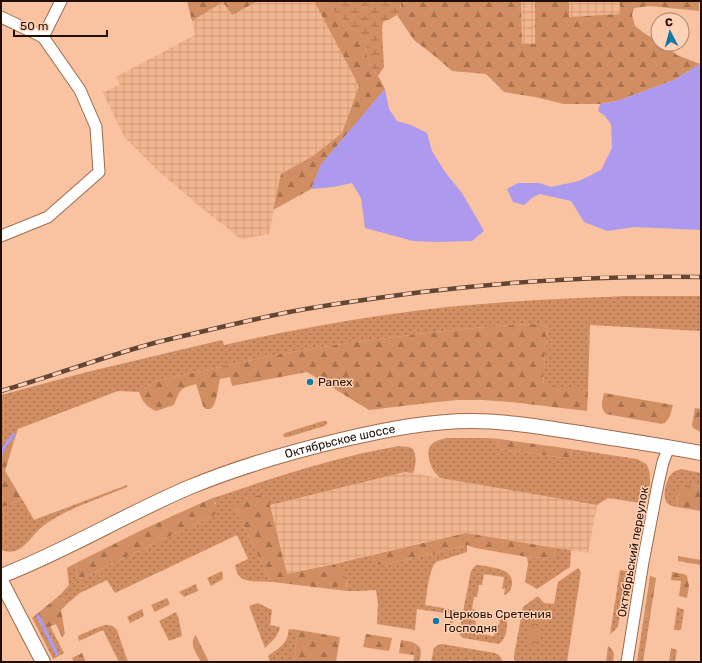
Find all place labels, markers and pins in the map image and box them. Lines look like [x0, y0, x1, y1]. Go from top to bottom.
place label: Panex [318, 375, 353, 389]
marker: Panex [305, 377, 315, 387]
place label: Церковь Сретения Господня [444, 607, 551, 635]
marker: Церковь Сретения Господня [431, 616, 441, 626]

